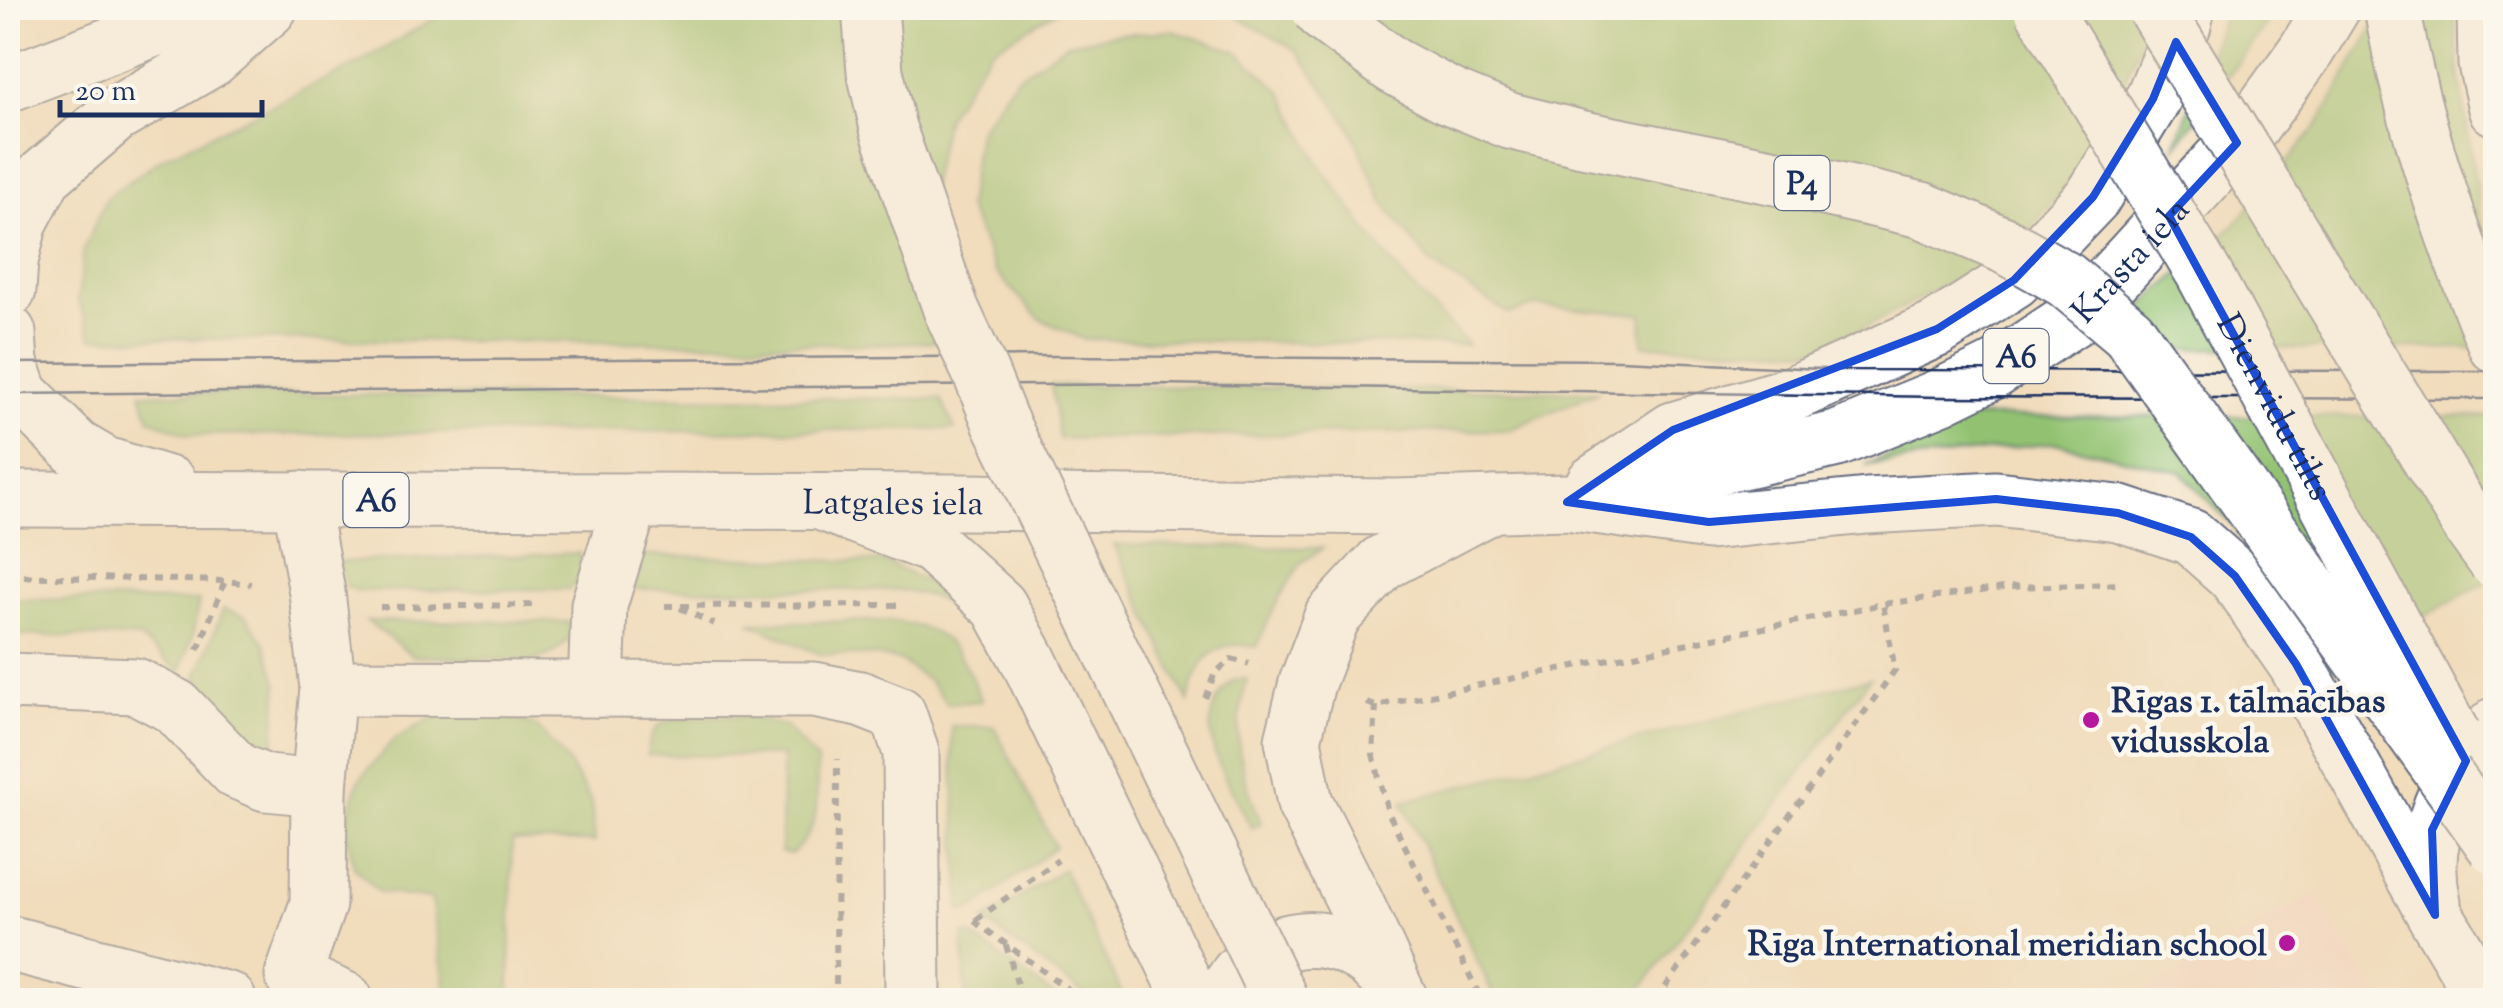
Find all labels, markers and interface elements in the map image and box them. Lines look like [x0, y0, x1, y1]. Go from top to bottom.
scale bar [60, 55, 262, 117]
text: 20 m [75, 71, 136, 114]
road number: P4 [1774, 156, 1830, 210]
street label: Krasta iela [2061, 188, 2203, 337]
street label: Dienvidu tilts [2201, 305, 2344, 511]
road number: A6 [1984, 329, 2048, 383]
road number: A6 [344, 473, 408, 527]
street label: Latgales iela [802, 479, 984, 531]
place label: Rīgas 1. tālmācības vidusskola [2111, 678, 2385, 769]
marker: Rīgas 1. tālmācības vidusskola [2080, 709, 2102, 731]
place label: Rīga International meridian school [1748, 921, 2267, 972]
marker: Rīga International meridian school [2276, 932, 2298, 954]

